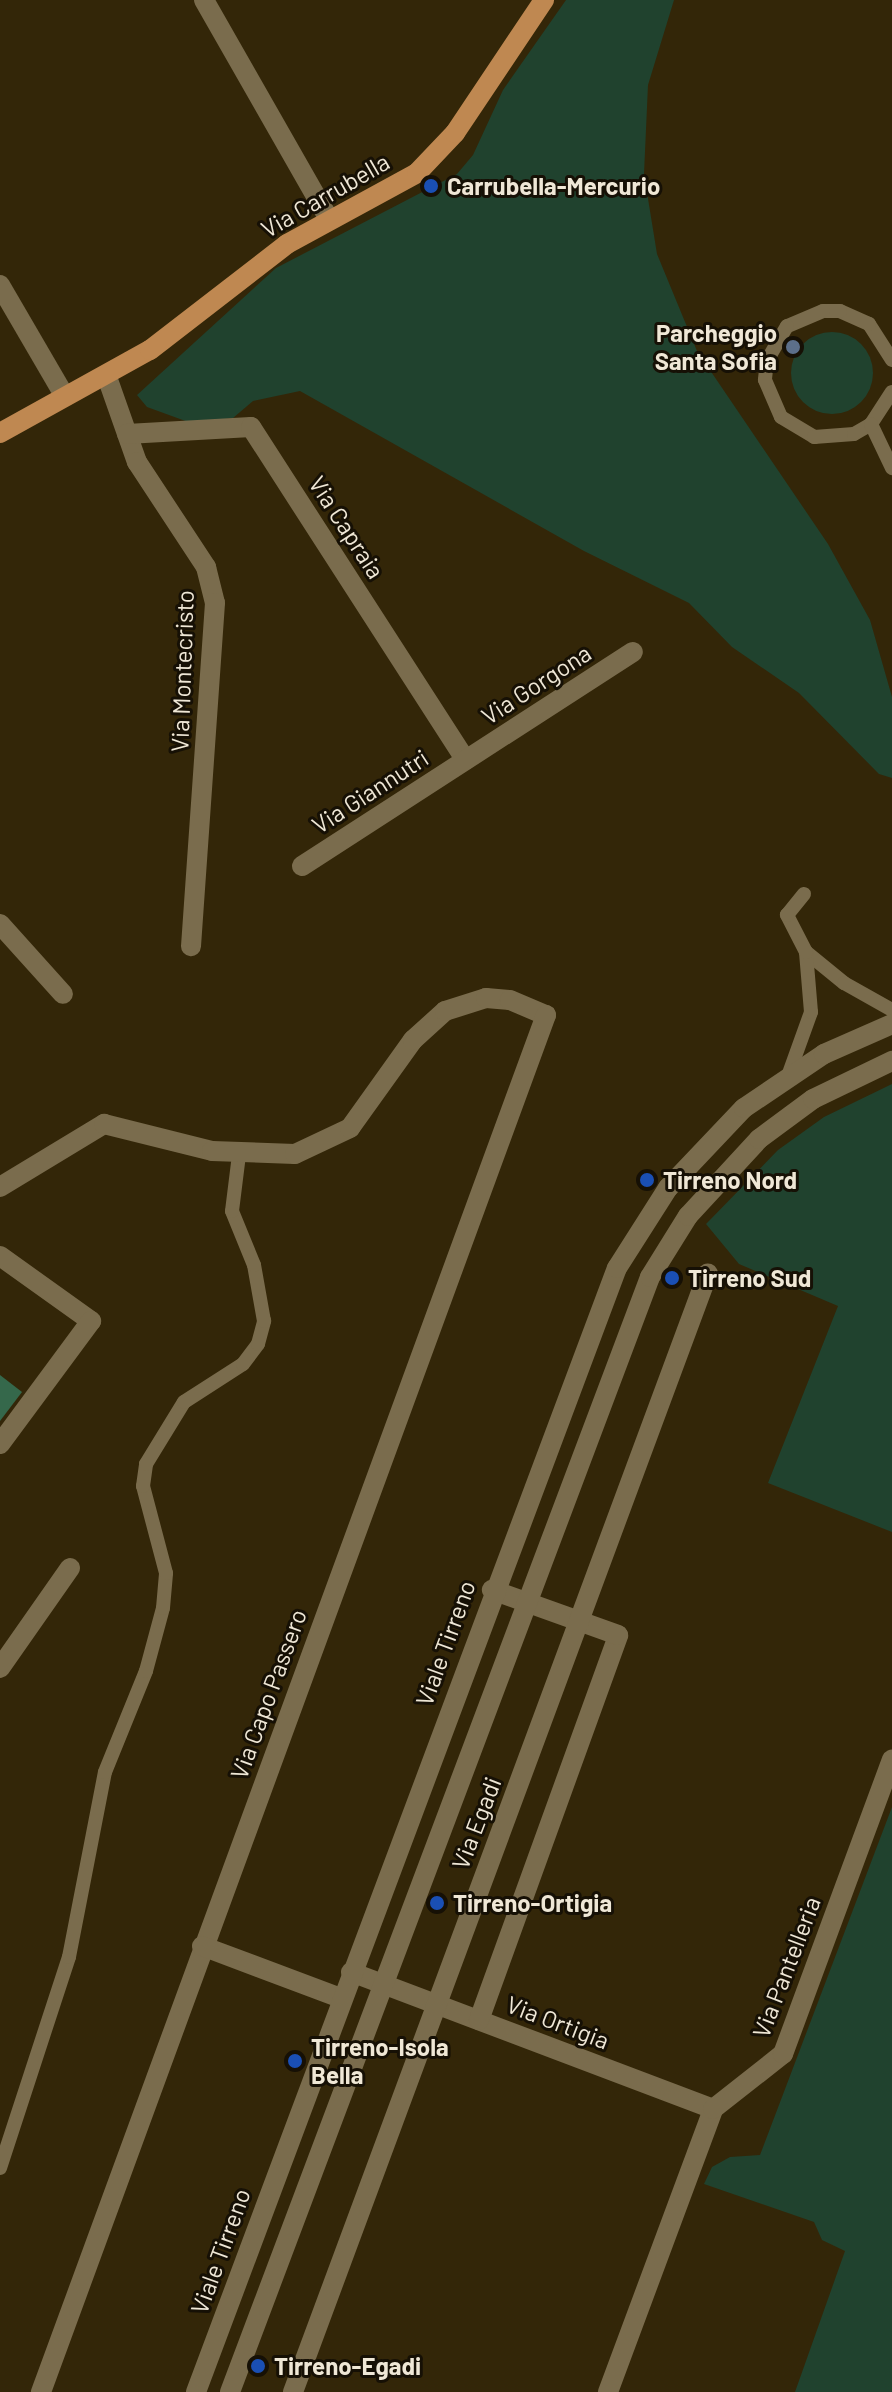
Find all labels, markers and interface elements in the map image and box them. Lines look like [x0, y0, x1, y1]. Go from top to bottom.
street label: Via Carrubella [256, 147, 394, 243]
place label: Carrubella-Mercurio [447, 172, 660, 200]
marker: Carrubella-Mercurio [422, 177, 440, 195]
place label: Parcheggio Santa Sofia [655, 319, 777, 375]
marker: Parcheggio Santa Sofia [784, 338, 802, 356]
street label: Via Capraia [303, 470, 391, 584]
street label: Via Montecristo [165, 590, 199, 752]
street label: Via Gorgona [476, 638, 596, 730]
street label: Via Giannutri [306, 743, 434, 839]
place label: Tirreno Nord [663, 1166, 797, 1194]
marker: Tirreno Nord [638, 1171, 656, 1189]
place label: Tirreno Sud [688, 1264, 811, 1292]
marker: Tirreno Sud [663, 1269, 681, 1287]
street label: Viale Tirreno [409, 1576, 481, 1710]
street label: Via Capo Passero [224, 1605, 312, 1783]
street label: Via Egadi [445, 1773, 507, 1873]
place label: Tirreno-Ortigia [453, 1889, 612, 1917]
street label: Via Pantelleria [746, 1892, 826, 2042]
marker: Tirreno-Ortigia [428, 1894, 446, 1912]
street label: Via Ortigia [503, 1989, 613, 2055]
place label: Tirreno-Isola Bella [311, 2033, 449, 2089]
marker: Tirreno-Isola Bella [286, 2052, 304, 2070]
street label: Viale Tirreno [184, 2184, 256, 2318]
place label: Tirreno-Egadi [274, 2352, 421, 2380]
marker: Tirreno-Egadi [249, 2357, 267, 2375]

